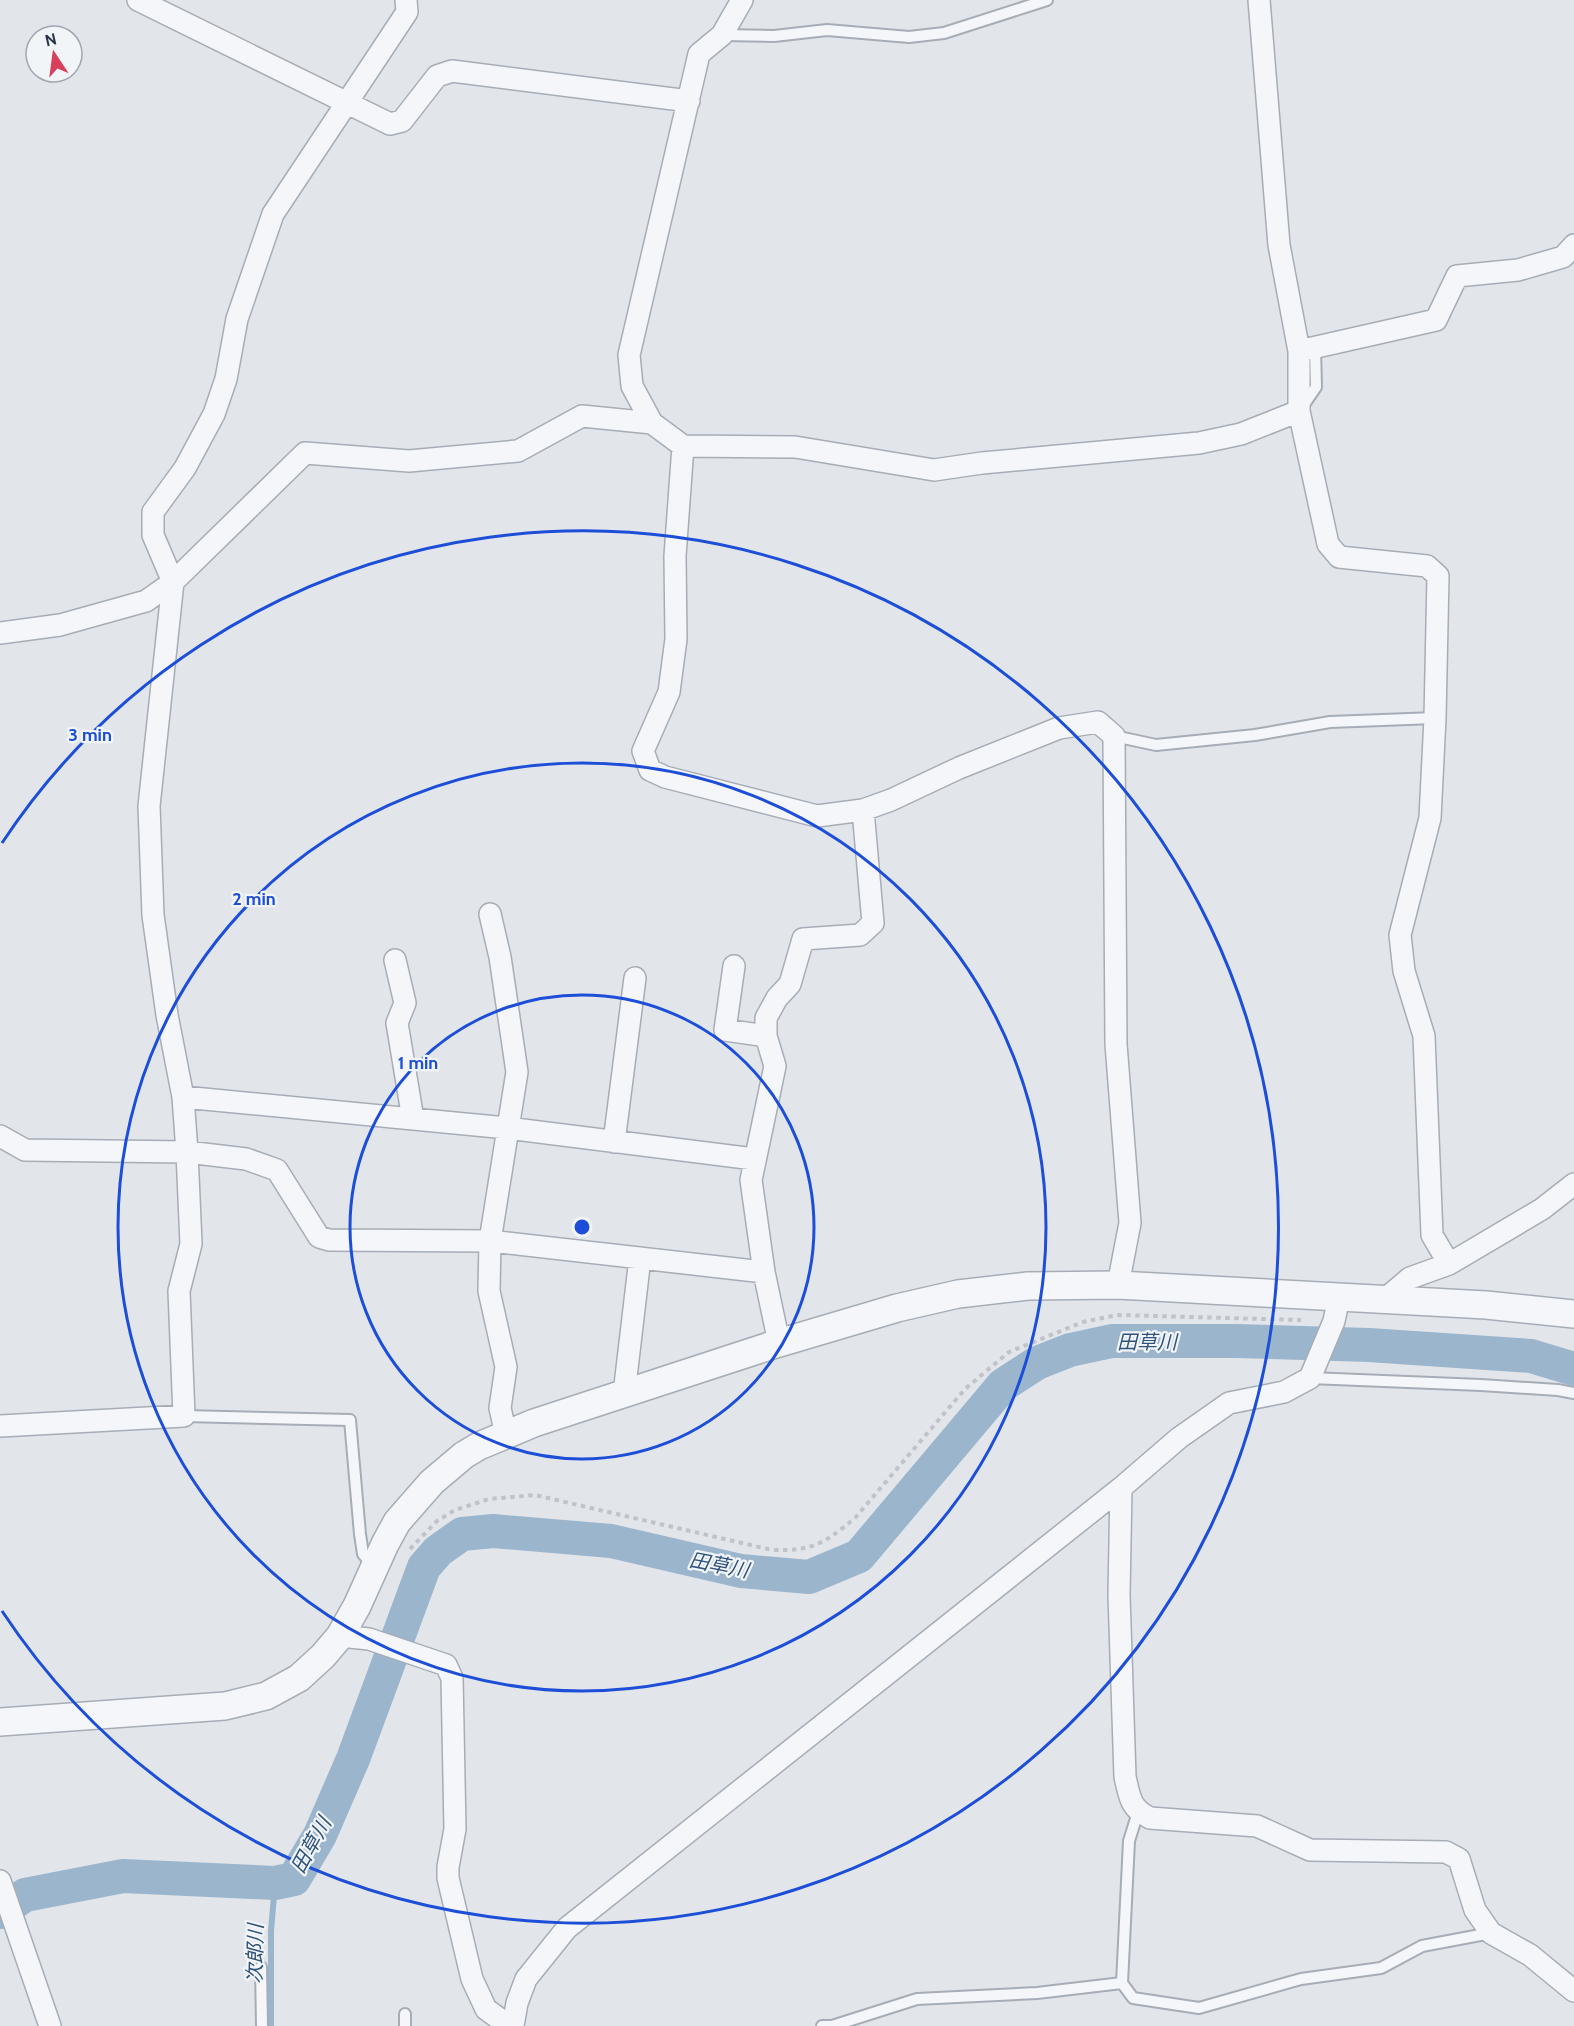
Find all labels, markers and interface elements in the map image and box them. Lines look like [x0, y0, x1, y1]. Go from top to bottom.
north arrow [24, 24, 84, 84]
text: N [43, 29, 58, 50]
text: 3 min [68, 724, 112, 746]
text: 2 min [232, 888, 276, 910]
text: 1 min [398, 1052, 438, 1074]
centre of rings [572, 1217, 592, 1237]
water label: 田草川 [1117, 1330, 1179, 1354]
water label: 田草川 [687, 1547, 753, 1583]
water label: 田草川 [286, 1811, 337, 1877]
water label: 次郎川 [242, 1922, 268, 1984]

